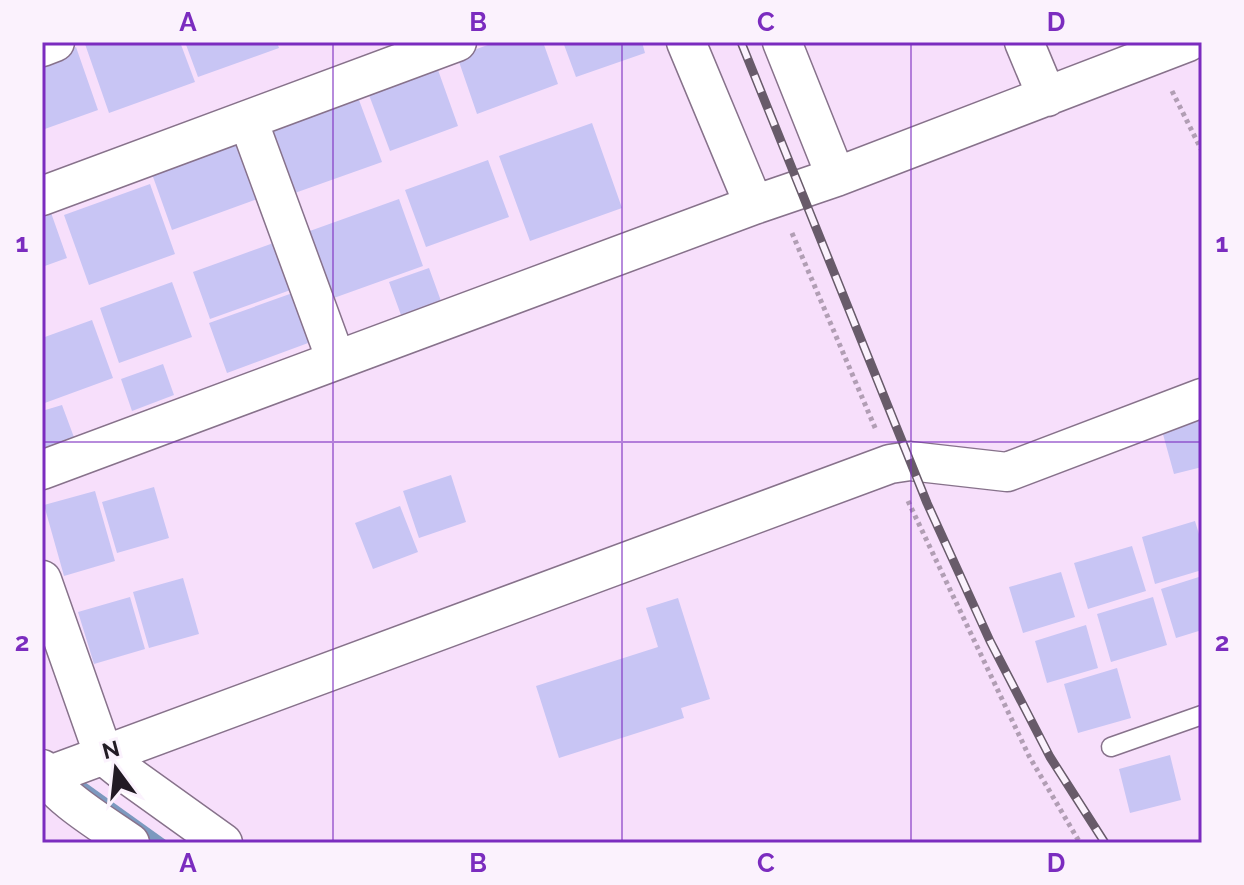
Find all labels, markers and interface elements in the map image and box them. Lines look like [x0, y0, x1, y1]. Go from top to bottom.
text: A [179, 7, 197, 37]
text: B [469, 7, 487, 37]
text: C [757, 7, 775, 37]
text: D [1047, 7, 1065, 37]
text: 1 [16, 228, 29, 258]
text: 1 [1216, 228, 1229, 258]
text: 2 [15, 627, 29, 657]
text: 2 [1215, 627, 1229, 657]
north arrow [76, 729, 156, 809]
text: N [99, 735, 122, 764]
text: A [179, 848, 197, 878]
text: B [469, 848, 487, 878]
text: C [757, 848, 775, 878]
text: D [1047, 848, 1065, 878]

